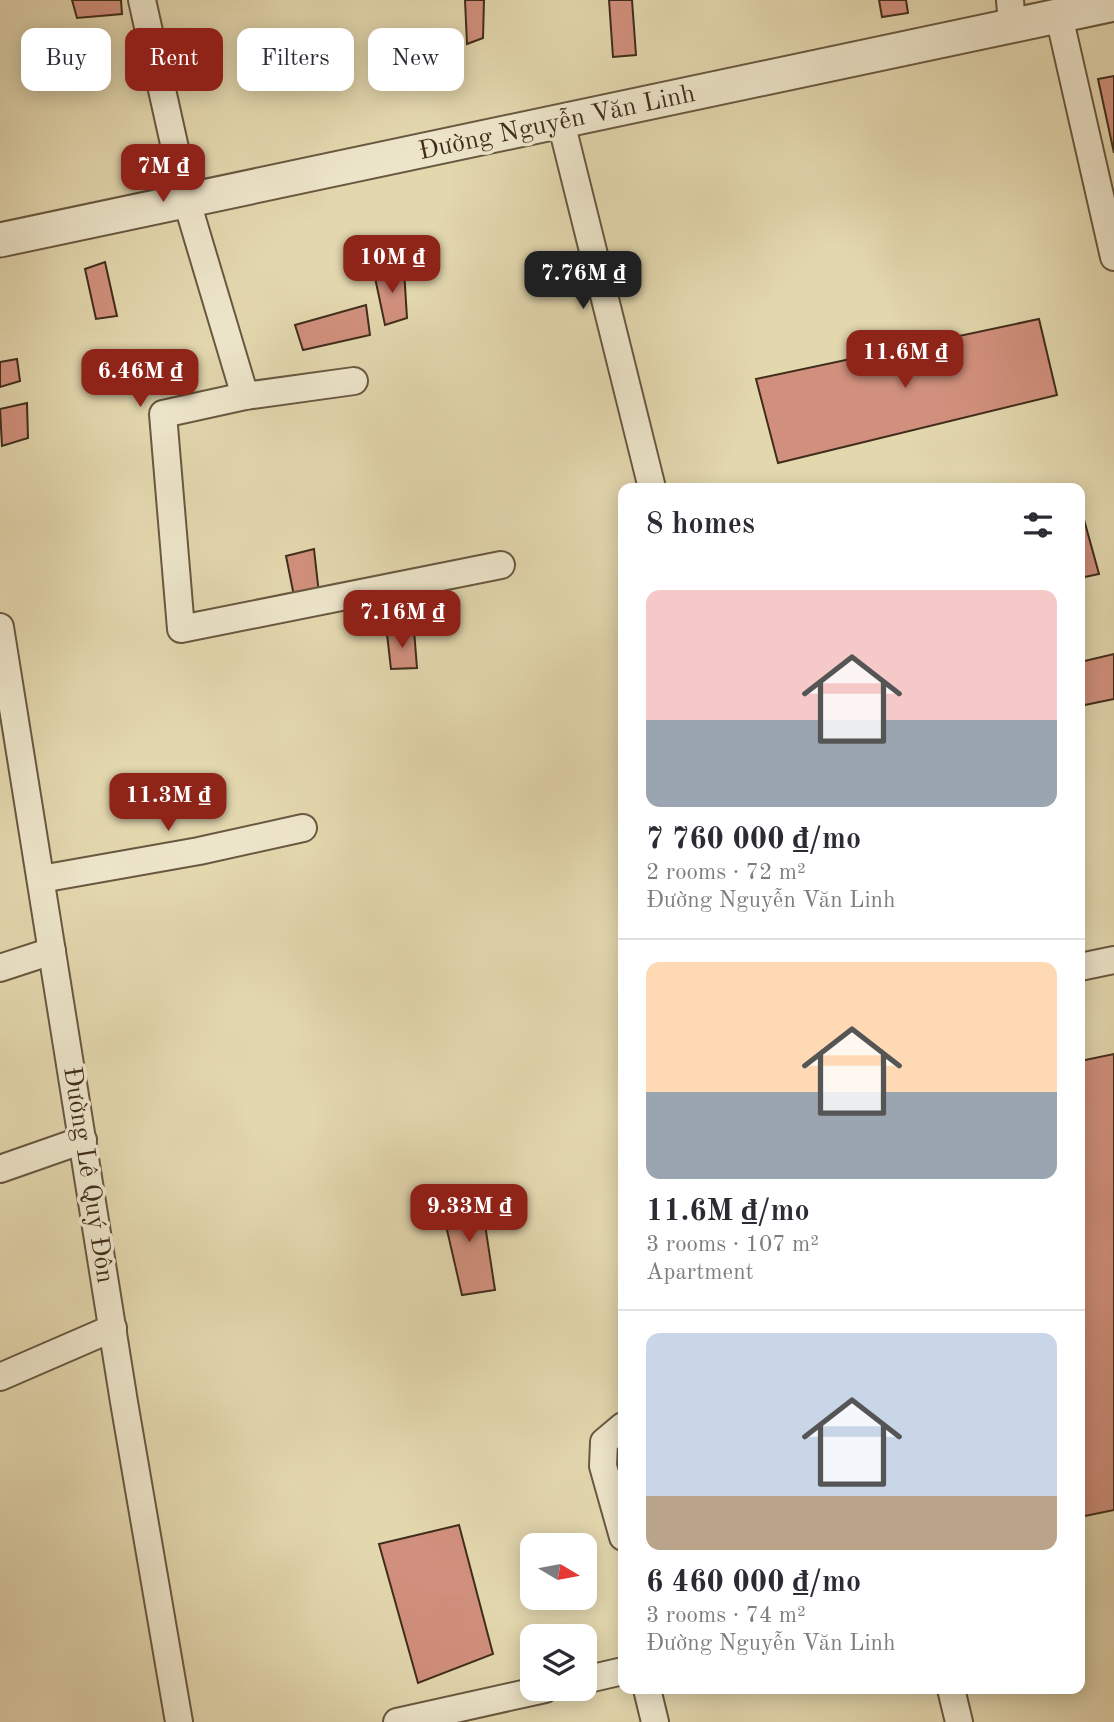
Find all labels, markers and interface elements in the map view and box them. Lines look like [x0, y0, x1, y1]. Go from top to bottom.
chip: Buy [21, 28, 111, 91]
chip: Rent [125, 28, 223, 91]
chip: Filters [237, 28, 354, 91]
chip: New [368, 28, 464, 91]
street label: Đường Nguyễn Văn Linh [416, 79, 698, 165]
pin: 7M ₫ [122, 144, 204, 204]
text: 7M ₫ [137, 155, 189, 178]
pin: 10M ₫ [343, 236, 441, 295]
text: 10M ₫ [359, 246, 425, 269]
pin: 7.76M ₫ [518, 252, 648, 311]
text: 7.76M ₫ [540, 262, 626, 285]
pin: 11.6M ₫ [840, 330, 970, 390]
text: 11.6M ₫ [862, 341, 948, 364]
pin: 6.46M ₫ [75, 350, 205, 409]
text: 6.46M ₫ [97, 360, 183, 383]
icon: filters [1019, 506, 1057, 544]
text: 8 homes [646, 510, 755, 540]
pin: 7.16M ₫ [337, 590, 467, 650]
text: 7.16M ₫ [359, 601, 445, 624]
icon: home [789, 636, 915, 762]
pin: 11.3M ₫ [103, 774, 233, 833]
text: 11.3M ₫ [125, 784, 211, 807]
text: 7 760 000 ₫/mo [646, 825, 861, 855]
text: 2 rooms · 72 m² [646, 861, 806, 884]
text: Đường Nguyễn Văn Linh [646, 889, 896, 912]
icon: home [789, 1008, 915, 1134]
street label: Đường Lê Quý Đôn [58, 1065, 118, 1285]
pin: 9.33M ₫ [404, 1184, 534, 1244]
text: 9.33M ₫ [426, 1195, 512, 1218]
text: 11.6M ₫/mo [646, 1197, 810, 1227]
text: 3 rooms · 107 m² [646, 1233, 819, 1256]
text: Apartment [646, 1261, 754, 1284]
icon: home [789, 1379, 915, 1505]
north arrow [520, 1533, 597, 1610]
map controls [520, 1533, 597, 1701]
text: 6 460 000 ₫/mo [646, 1568, 861, 1598]
text: 3 rooms · 74 m² [646, 1604, 806, 1627]
button: layers [520, 1624, 597, 1701]
text: Đường Nguyễn Văn Linh [646, 1632, 896, 1655]

